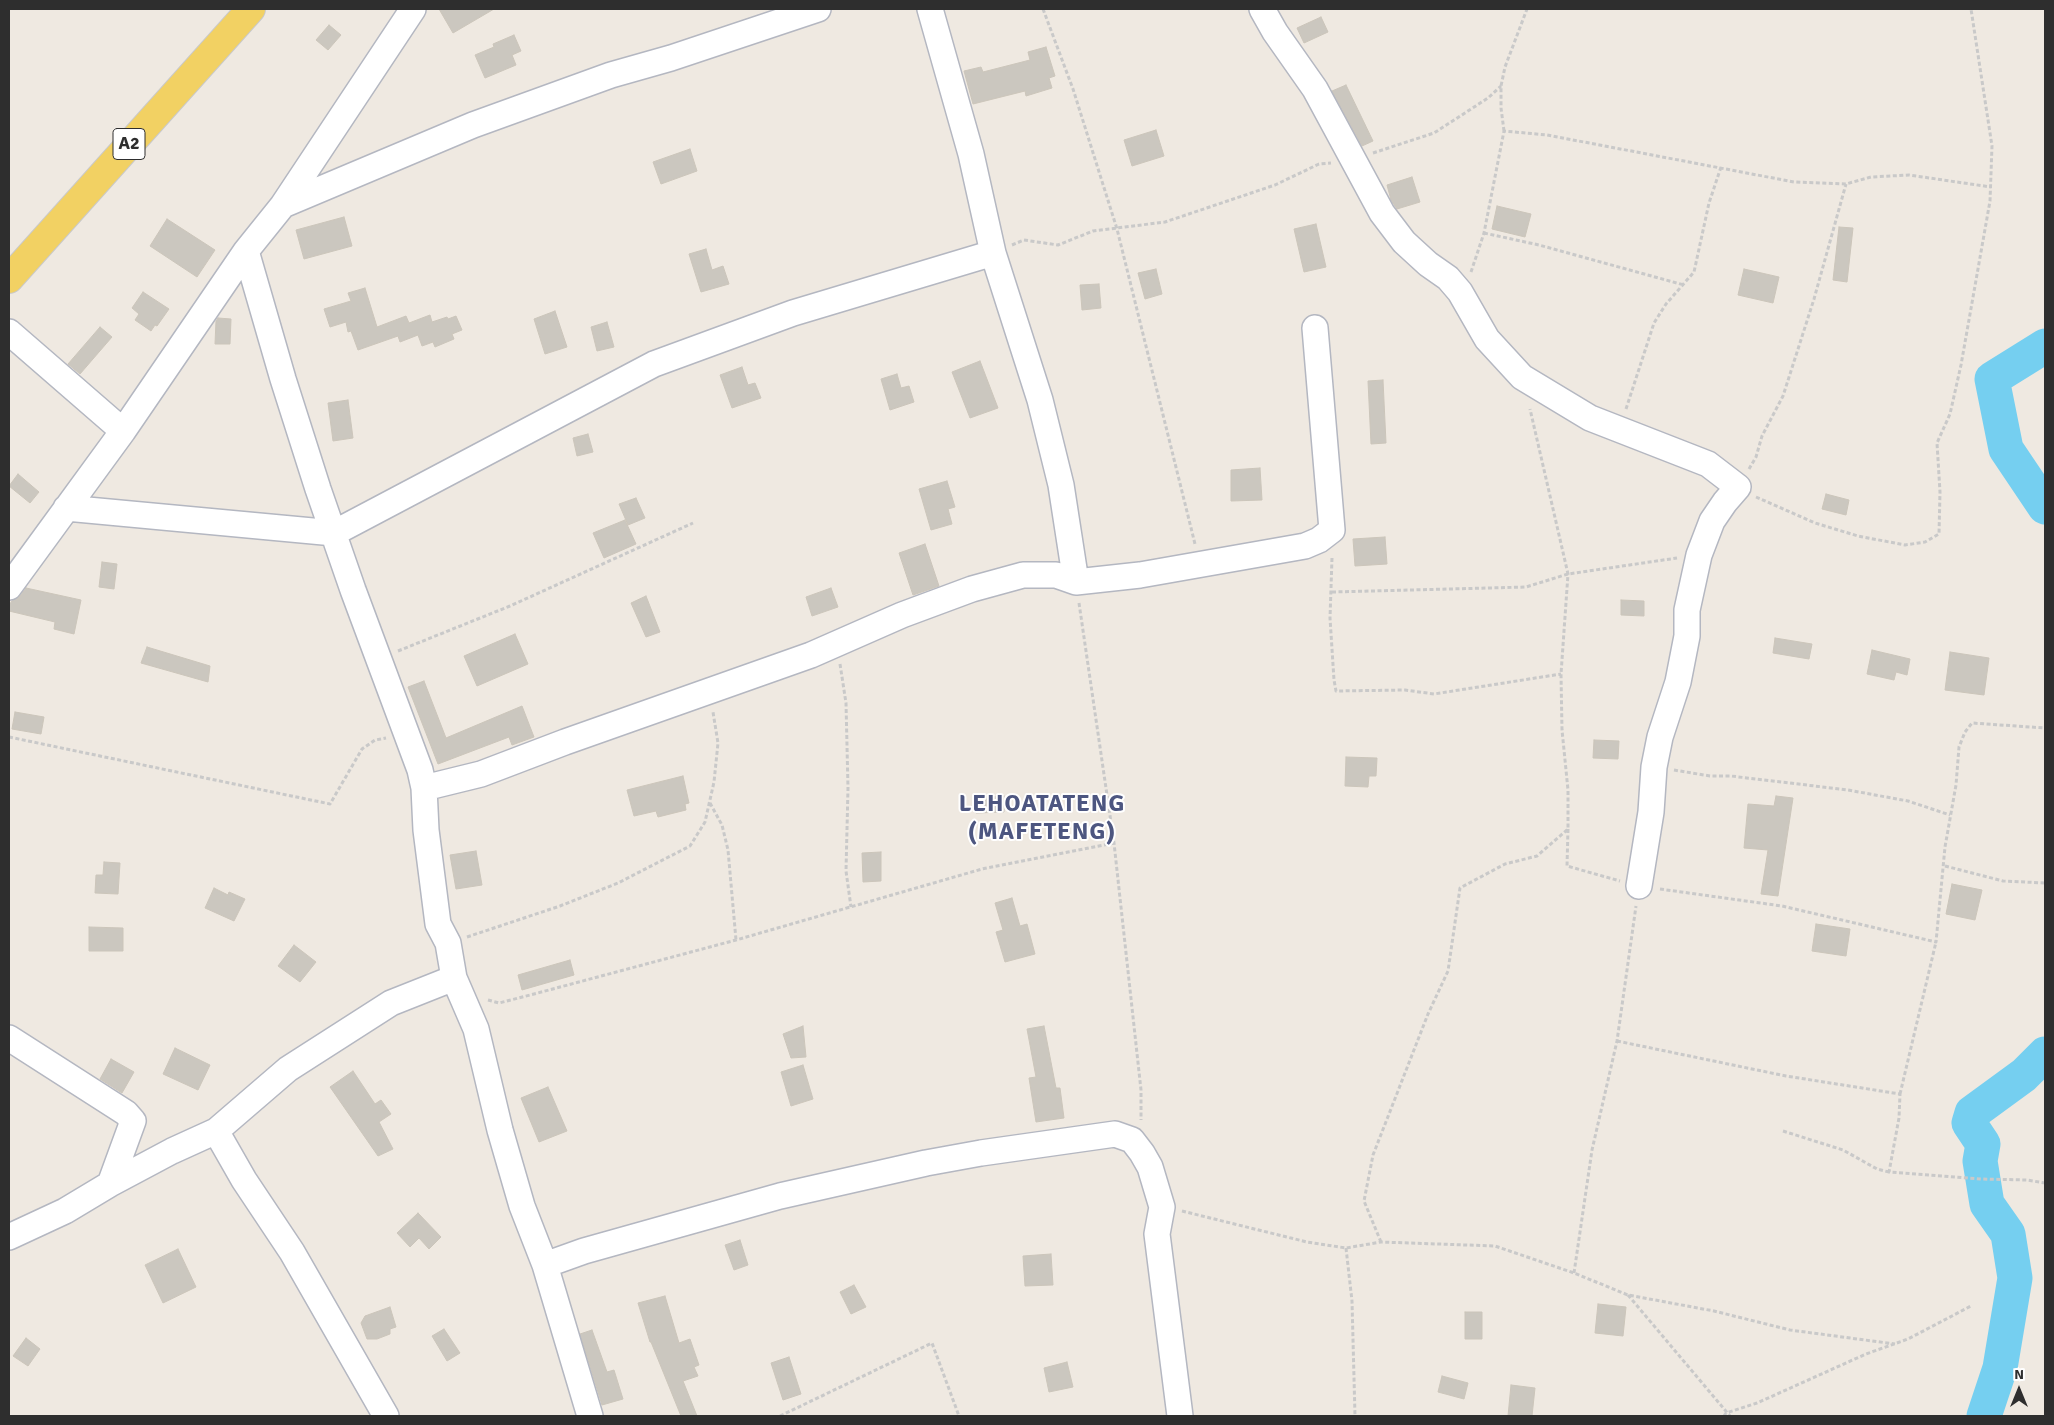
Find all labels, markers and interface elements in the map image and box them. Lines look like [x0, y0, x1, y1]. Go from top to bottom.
road number: A2 [113, 128, 145, 160]
district label: LEHOATATENG (MAFETENG) [957, 791, 1127, 847]
north arrow [1994, 1365, 2044, 1415]
text: N [2014, 1366, 2024, 1383]

